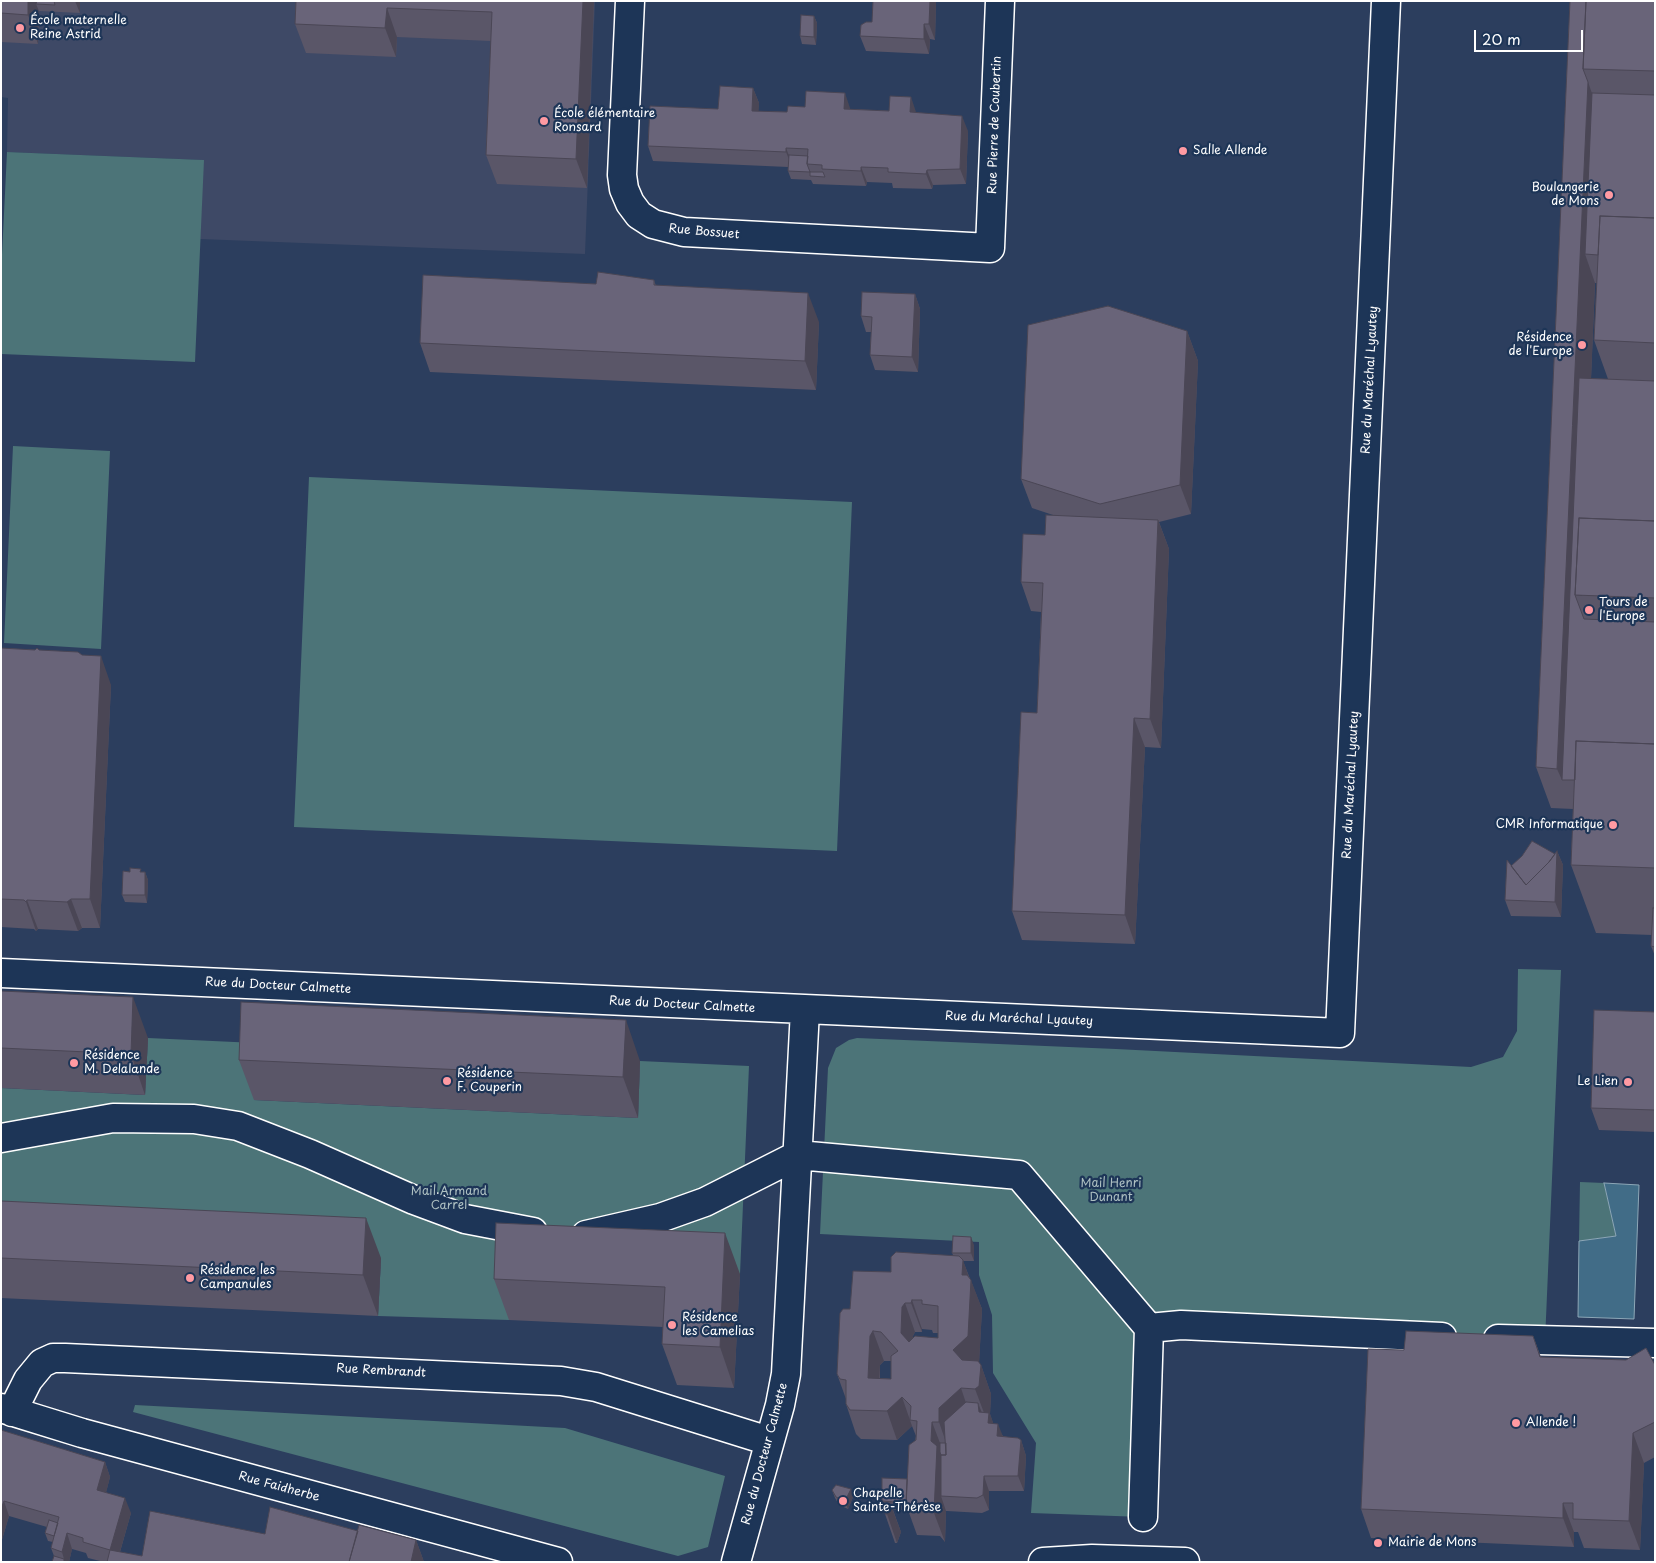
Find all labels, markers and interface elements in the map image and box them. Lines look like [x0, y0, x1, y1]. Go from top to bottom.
place label: École maternelle Reine Astrid [30, 14, 127, 42]
scale bar [1476, 20, 1585, 52]
marker: École maternelle Reine Astrid [14, 22, 26, 34]
text: 20 m [1482, 27, 1521, 50]
street label: Rue Pierre de Coubertin [985, 56, 1005, 194]
place label: École élémentaire Ronsard [554, 107, 655, 135]
marker: École élémentaire Ronsard [538, 115, 550, 127]
place label: Salle Allende [1193, 144, 1267, 158]
marker: Salle Allende [1177, 145, 1189, 157]
place label: Boulangerie de Mons [1531, 181, 1599, 209]
marker: Boulangerie de Mons [1603, 189, 1615, 201]
street label: Rue Bossuet [668, 222, 740, 242]
street label: Rue du Maréchal Lyautey [1359, 306, 1381, 454]
place label: Résidence de l'Europe [1509, 331, 1572, 359]
marker: Résidence de l'Europe [1576, 339, 1588, 351]
place label: Tours de l'Europe [1599, 596, 1648, 624]
marker: Tours de l'Europe [1583, 604, 1595, 616]
street label: Rue du Maréchal Lyautey [1340, 711, 1362, 859]
place label: CMR Informatique [1496, 818, 1603, 832]
marker: CMR Informatique [1607, 819, 1619, 831]
street label: Rue du Docteur Calmette [205, 975, 351, 997]
street label: Rue du Docteur Calmette [609, 994, 755, 1016]
street label: Rue du Maréchal Lyautey [945, 1009, 1093, 1029]
place label: Résidence M. Delalande [84, 1049, 160, 1077]
marker: Résidence M. Delalande [68, 1057, 80, 1069]
place label: Résidence F. Couperin [457, 1067, 522, 1095]
marker: Résidence F. Couperin [441, 1075, 453, 1087]
place label: Le Lien [1577, 1075, 1618, 1089]
marker: Le Lien [1622, 1076, 1634, 1088]
park label: Mail Henri Dunant [1080, 1177, 1142, 1205]
park label: Mail Armand Carrel [411, 1185, 487, 1213]
place label: Résidence les Campanules [200, 1264, 275, 1292]
marker: Résidence les Campanules [184, 1272, 196, 1284]
place label: Résidence les Camelias [682, 1311, 754, 1339]
marker: Résidence les Camelias [666, 1319, 678, 1331]
street label: Rue Rembrandt [336, 1361, 426, 1381]
street label: Rue du Docteur Calmette [739, 1381, 791, 1527]
place label: Allende ! [1526, 1416, 1576, 1430]
marker: Allende ! [1510, 1417, 1522, 1429]
street label: Rue Faidherbe [237, 1469, 321, 1505]
place label: Chapelle Sainte-Thérèse [853, 1487, 941, 1515]
marker: Chapelle Sainte-Thérèse [837, 1495, 849, 1507]
place label: Mairie de Mons [1388, 1536, 1476, 1550]
marker: Mairie de Mons [1372, 1537, 1384, 1549]

